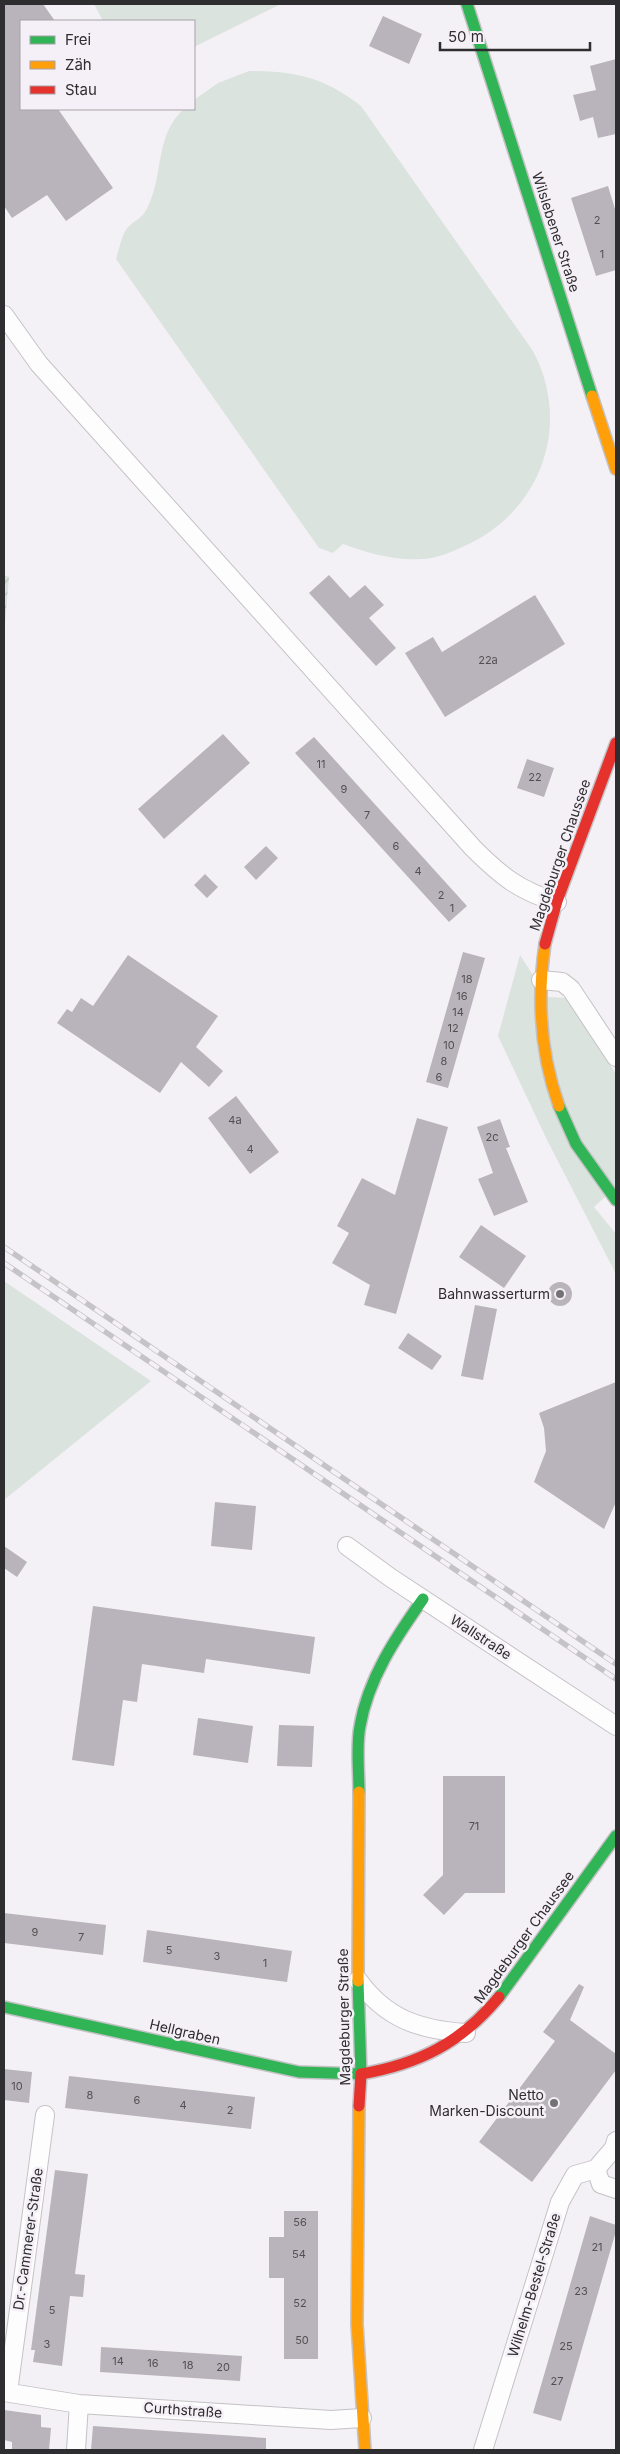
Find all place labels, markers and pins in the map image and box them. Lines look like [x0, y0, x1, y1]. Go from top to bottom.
place label: Bahnwasserturm [438, 1285, 550, 1302]
marker: Bahnwasserturm [554, 1288, 566, 1300]
place label: Netto Marken-Discount [429, 2086, 544, 2119]
marker: Netto Marken-Discount [548, 2097, 560, 2109]

